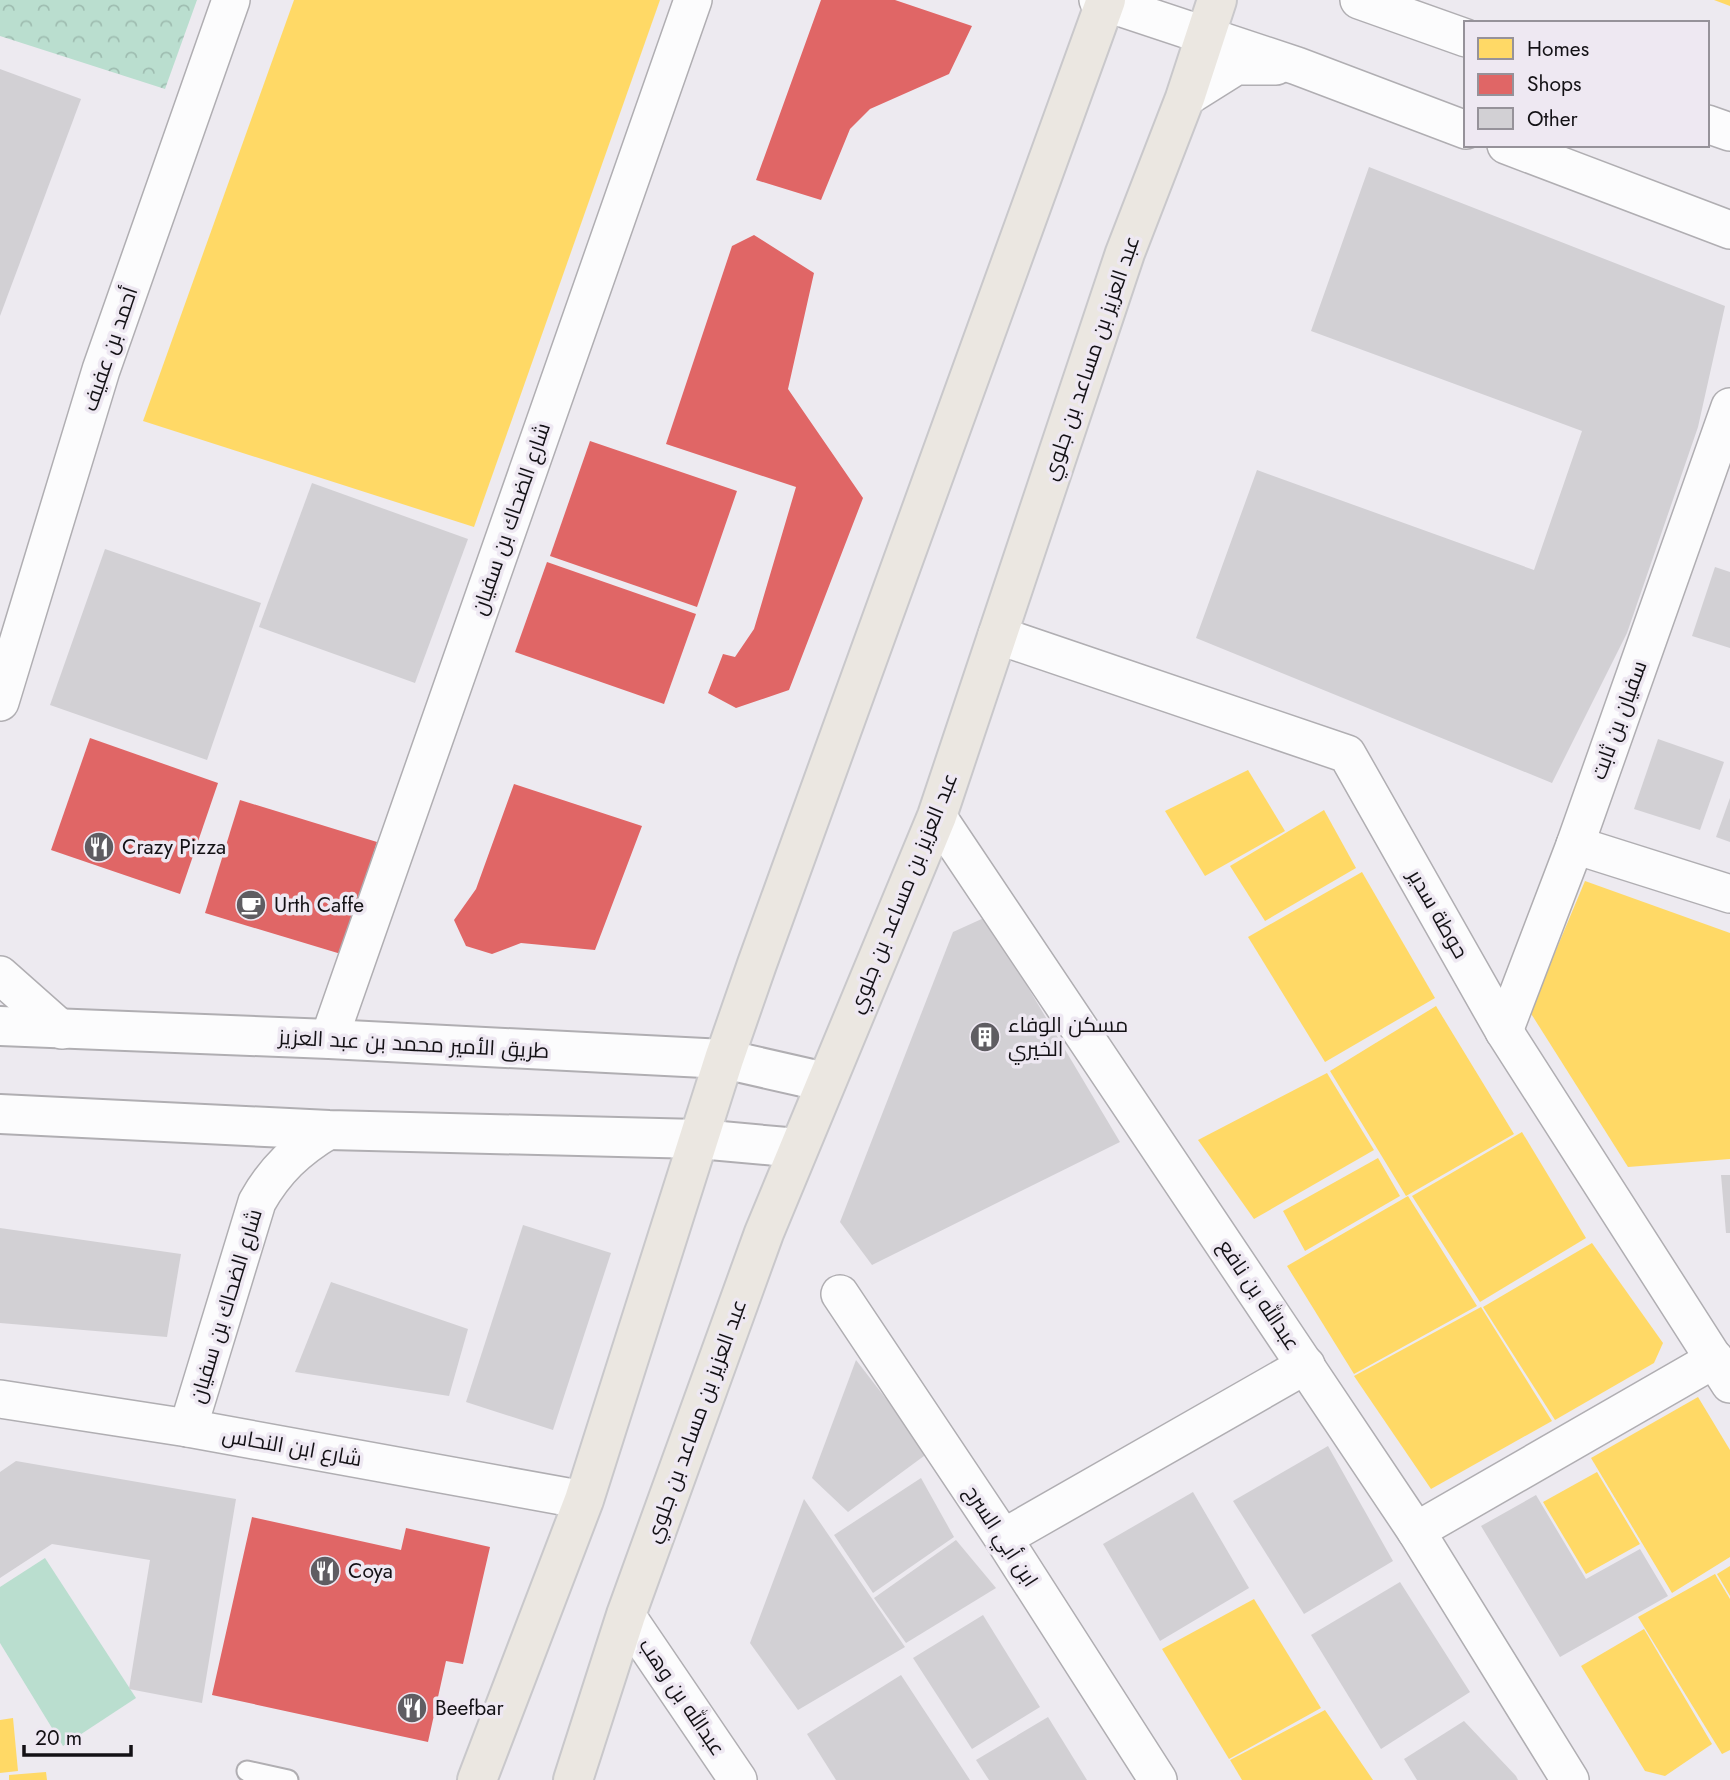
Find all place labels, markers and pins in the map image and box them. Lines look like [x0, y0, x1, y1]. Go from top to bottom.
restaurant icon: Crazy Pizza [82, 830, 116, 864]
place label: Crazy Pizza [122, 832, 226, 862]
cafe icon: Urth Caffe [234, 888, 268, 922]
place label: Urth Caffe [274, 890, 364, 920]
place label: مسكن الوفاء الخيري [1008, 1010, 1128, 1065]
building icon: مسكن الوفاء الخيري [968, 1020, 1002, 1054]
restaurant icon: Coya [308, 1554, 342, 1588]
place label: Coya [348, 1556, 393, 1586]
restaurant icon: Beefbar [395, 1691, 429, 1725]
place label: Beefbar [435, 1693, 504, 1723]

